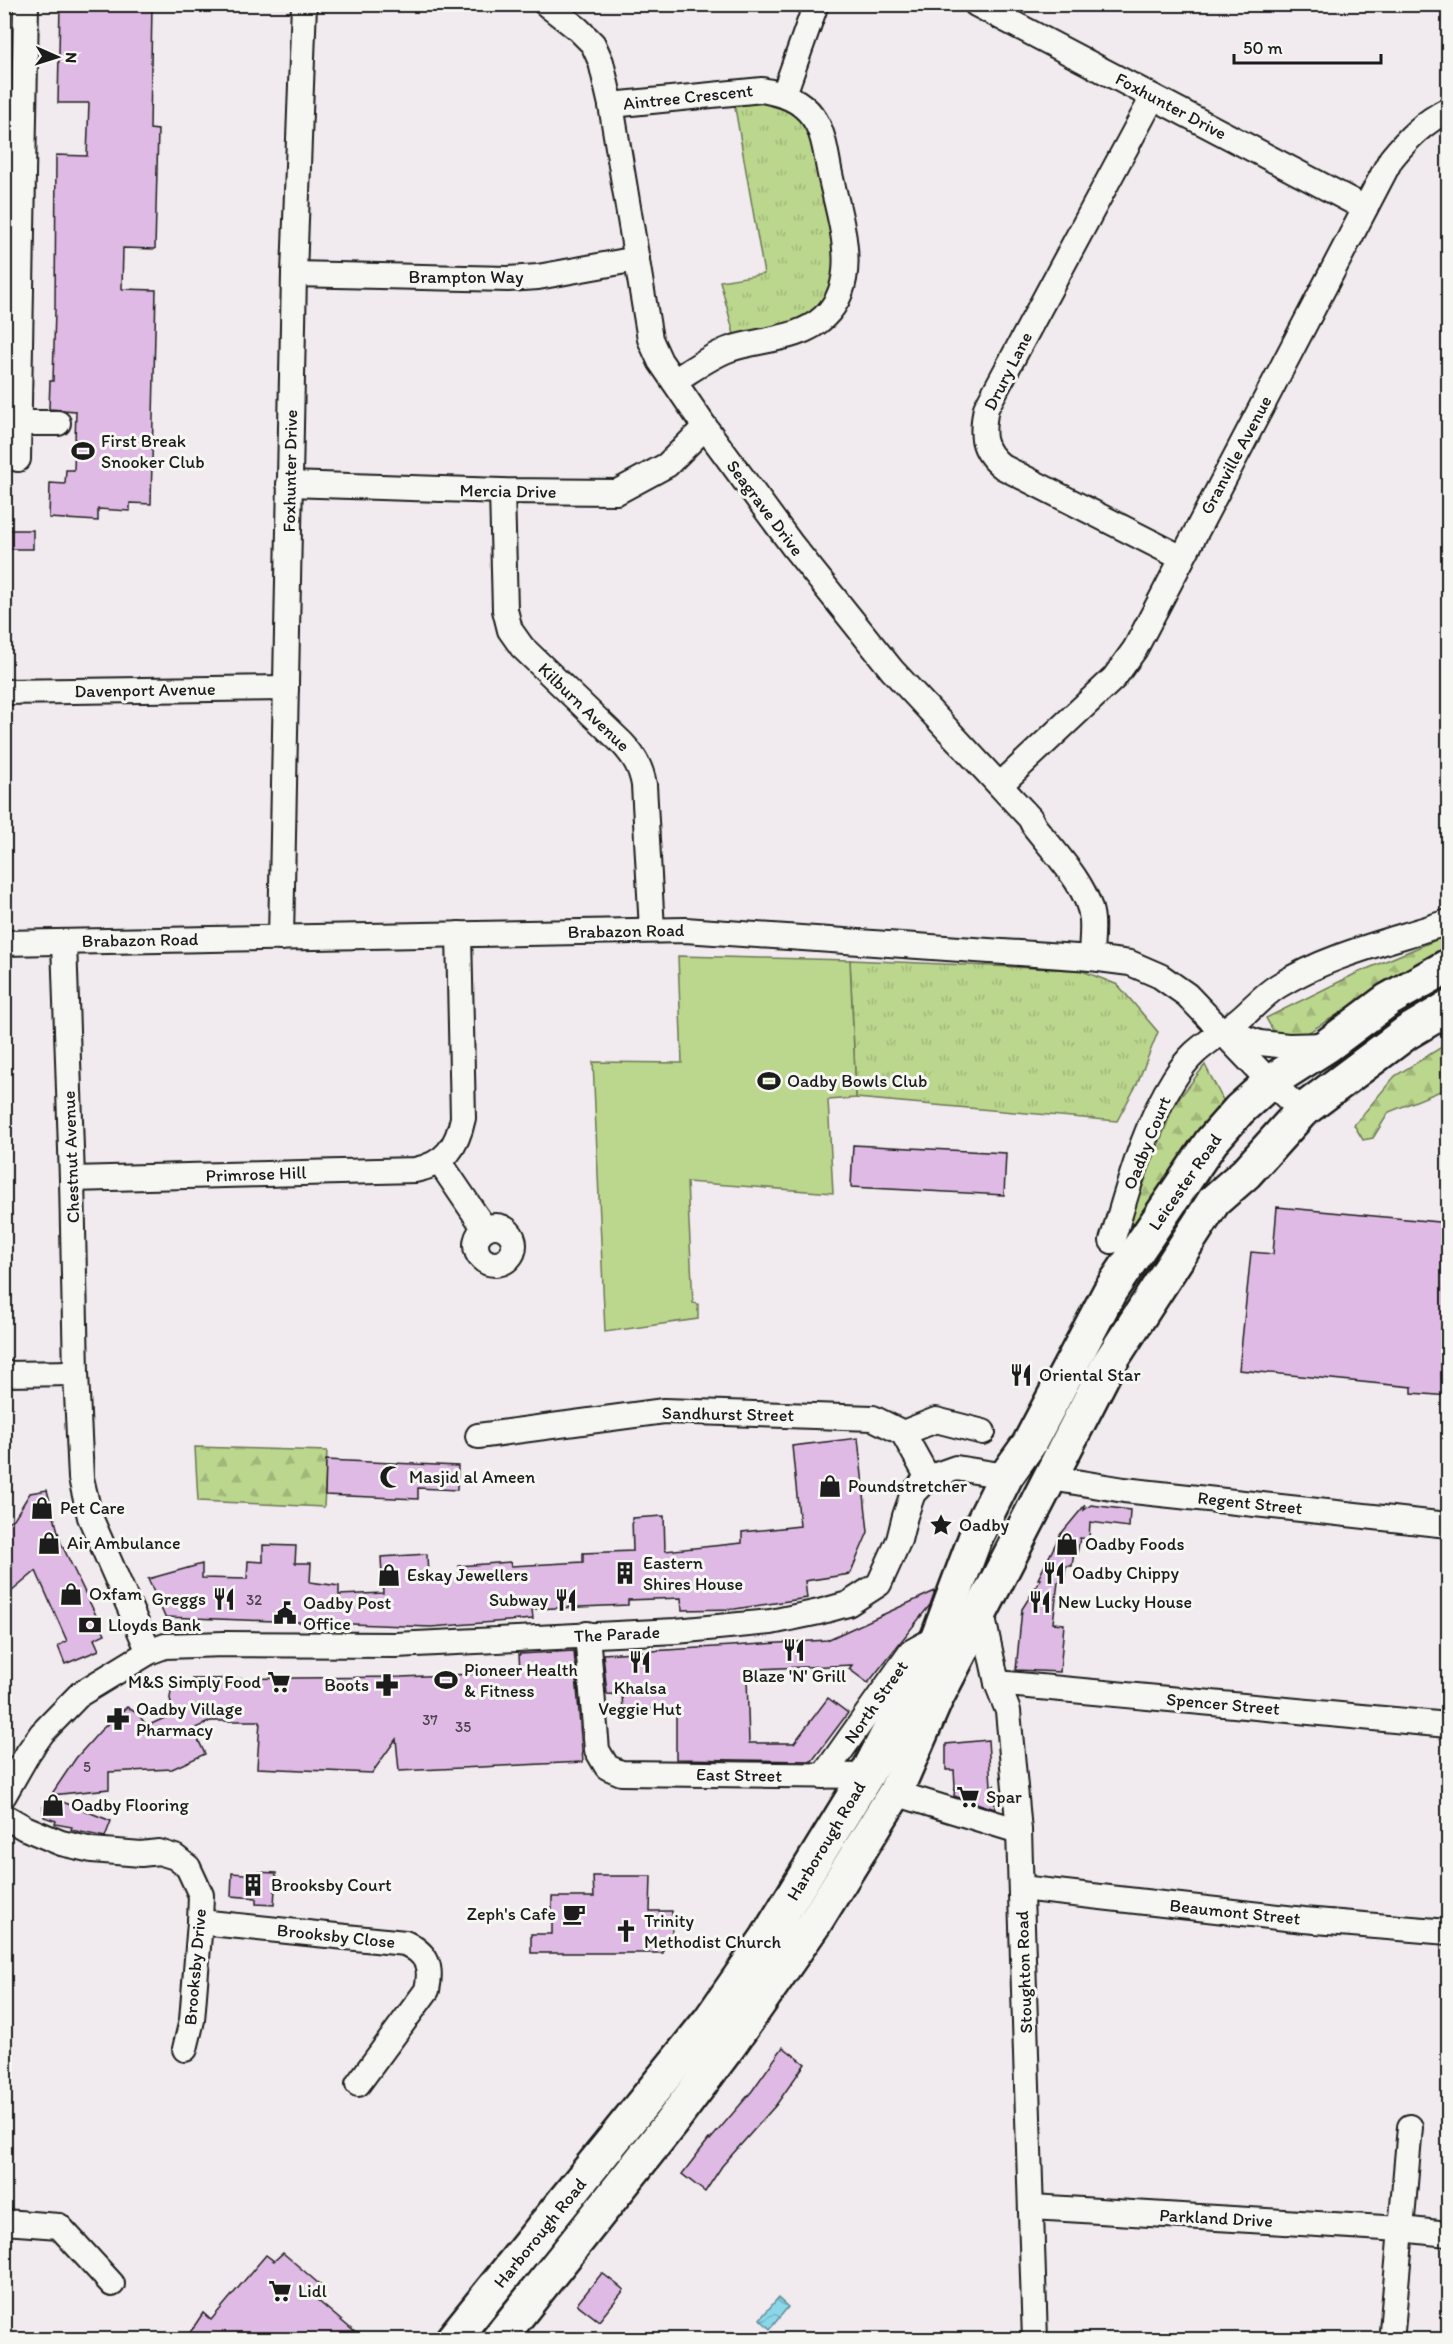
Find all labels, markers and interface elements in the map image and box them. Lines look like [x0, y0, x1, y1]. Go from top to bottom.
north arrow [27, 27, 87, 87]
scale bar [1234, 27, 1381, 65]
text: 50 m [1243, 37, 1283, 59]
text: N [62, 52, 81, 64]
street label: Foxhunter Drive [1112, 67, 1230, 145]
street label: Aintree Crescent [622, 79, 754, 115]
street label: Brampton Way [409, 266, 524, 288]
street label: Drury Lane [979, 328, 1037, 414]
street label: Granville Avenue [1195, 392, 1277, 518]
street label: Foxhunter Drive [278, 409, 302, 533]
place label: First Break Snooker Club [101, 430, 205, 473]
sports icon: First Break Snooker Club [70, 438, 96, 464]
street label: Seagrave Drive [722, 456, 808, 560]
street label: Mercia Drive [460, 479, 556, 503]
street label: Kilburn Avenue [534, 658, 634, 756]
street label: Davenport Avenue [74, 678, 216, 702]
street label: Brabazon Road [568, 919, 685, 943]
street label: Brabazon Road [82, 928, 199, 952]
sports icon: Oadby Bowls Club [756, 1068, 782, 1094]
place label: Oadby Bowls Club [787, 1070, 927, 1092]
street label: Chestnut Avenue [58, 1090, 84, 1224]
street label: Oadby Court [1118, 1093, 1176, 1193]
street label: Leicester Road [1144, 1129, 1227, 1235]
street label: Primrose Hill [205, 1161, 307, 1187]
restaurant icon: Oriental Star [1008, 1362, 1034, 1388]
place label: Oriental Star [1039, 1364, 1141, 1386]
street label: Sandhurst Street [662, 1402, 795, 1426]
mosque icon: Masjid al Ameen [378, 1464, 404, 1490]
place label: Masjid al Ameen [409, 1466, 535, 1488]
shop icon: Poundstretcher [817, 1473, 843, 1499]
place label: Poundstretcher [848, 1475, 968, 1497]
street label: Regent Street [1197, 1487, 1304, 1519]
shop icon: Pet Care [29, 1495, 55, 1521]
place label: Pet Care [60, 1497, 125, 1519]
place icon: Oadby [928, 1512, 954, 1538]
place label: Oadby [959, 1514, 1010, 1536]
shop icon: Air Ambulance [36, 1530, 62, 1556]
shop icon: Oadby Foods [1054, 1531, 1080, 1557]
place label: Air Ambulance [67, 1532, 181, 1554]
place label: Oadby Foods [1085, 1533, 1185, 1555]
place label: Eastern Shires House [643, 1552, 743, 1595]
building icon: Eastern Shires House [612, 1560, 638, 1586]
restaurant icon: Oadby Chippy [1041, 1560, 1067, 1586]
shop icon: Eskay Jewellers [376, 1562, 402, 1588]
place label: Oadby Chippy [1072, 1562, 1179, 1584]
place label: Eskay Jewellers [407, 1564, 528, 1586]
shop icon: Oxfam [58, 1581, 84, 1607]
place label: Oxfam [89, 1583, 142, 1605]
restaurant icon: Greggs [211, 1586, 237, 1612]
restaurant icon: Subway [553, 1587, 579, 1613]
place label: Greggs [151, 1588, 206, 1610]
place label: Subway [489, 1589, 548, 1611]
restaurant icon: New Lucky House [1027, 1589, 1053, 1615]
house number: 32 [246, 1591, 262, 1609]
place label: New Lucky House [1058, 1591, 1192, 1613]
place label: Oadby Post Office [303, 1592, 392, 1635]
public building icon: Oadby Post Office [272, 1600, 298, 1626]
bank icon: Lloyds Bank [77, 1612, 103, 1638]
place label: Lloyds Bank [108, 1614, 202, 1636]
street label: The Parade [573, 1621, 661, 1647]
restaurant icon: Blaze 'N' Grill [781, 1637, 807, 1663]
restaurant icon: Khalsa Veggie Hut [627, 1649, 653, 1675]
street label: North Street [839, 1656, 913, 1748]
place label: Pioneer Health & Fitness [464, 1659, 578, 1702]
place label: Blaze 'N' Grill [742, 1665, 846, 1687]
sports icon: Pioneer Health & Fitness [433, 1667, 459, 1693]
supermarket icon: M&S Simply Food [266, 1669, 292, 1695]
place label: M&S Simply Food [128, 1671, 261, 1693]
pharmacy icon: Boots [374, 1672, 400, 1698]
place label: Boots [324, 1674, 369, 1696]
place label: Khalsa Veggie Hut [598, 1677, 682, 1720]
street label: Spencer Street [1165, 1688, 1281, 1720]
place label: Oadby Village Pharmacy [136, 1698, 243, 1741]
pharmacy icon: Oadby Village Pharmacy [105, 1706, 131, 1732]
house number: 37 [422, 1711, 438, 1729]
house number: 35 [455, 1718, 471, 1736]
house number: 5 [83, 1758, 91, 1776]
street label: East Street [696, 1763, 782, 1787]
street label: Harborough Road [782, 1777, 870, 1905]
supermarket icon: Spar [955, 1784, 981, 1810]
place label: Spar [986, 1786, 1022, 1808]
shop icon: Oadby Flooring [40, 1792, 66, 1818]
place label: Oadby Flooring [71, 1794, 189, 1816]
building icon: Brooksby Court [240, 1872, 266, 1898]
place label: Brooksby Court [271, 1874, 392, 1896]
street label: Beaumont Street [1169, 1894, 1302, 1930]
cafe icon: Zeph's Cafe [561, 1901, 587, 1927]
place label: Zeph's Cafe [467, 1903, 556, 1925]
street label: Brooksby Drive [179, 1908, 211, 2026]
place label: Trinity Methodist Church [644, 1910, 781, 1953]
street label: Stoughton Road [1011, 1910, 1037, 2034]
church icon: Trinity Methodist Church [613, 1918, 639, 1944]
street label: Brooksby Close [276, 1919, 396, 1953]
street label: Harborough Road [489, 2173, 591, 2293]
street label: Parkland Drive [1159, 2204, 1273, 2232]
supermarket icon: Lidl [267, 2278, 293, 2304]
place label: Lidl [298, 2280, 327, 2302]

